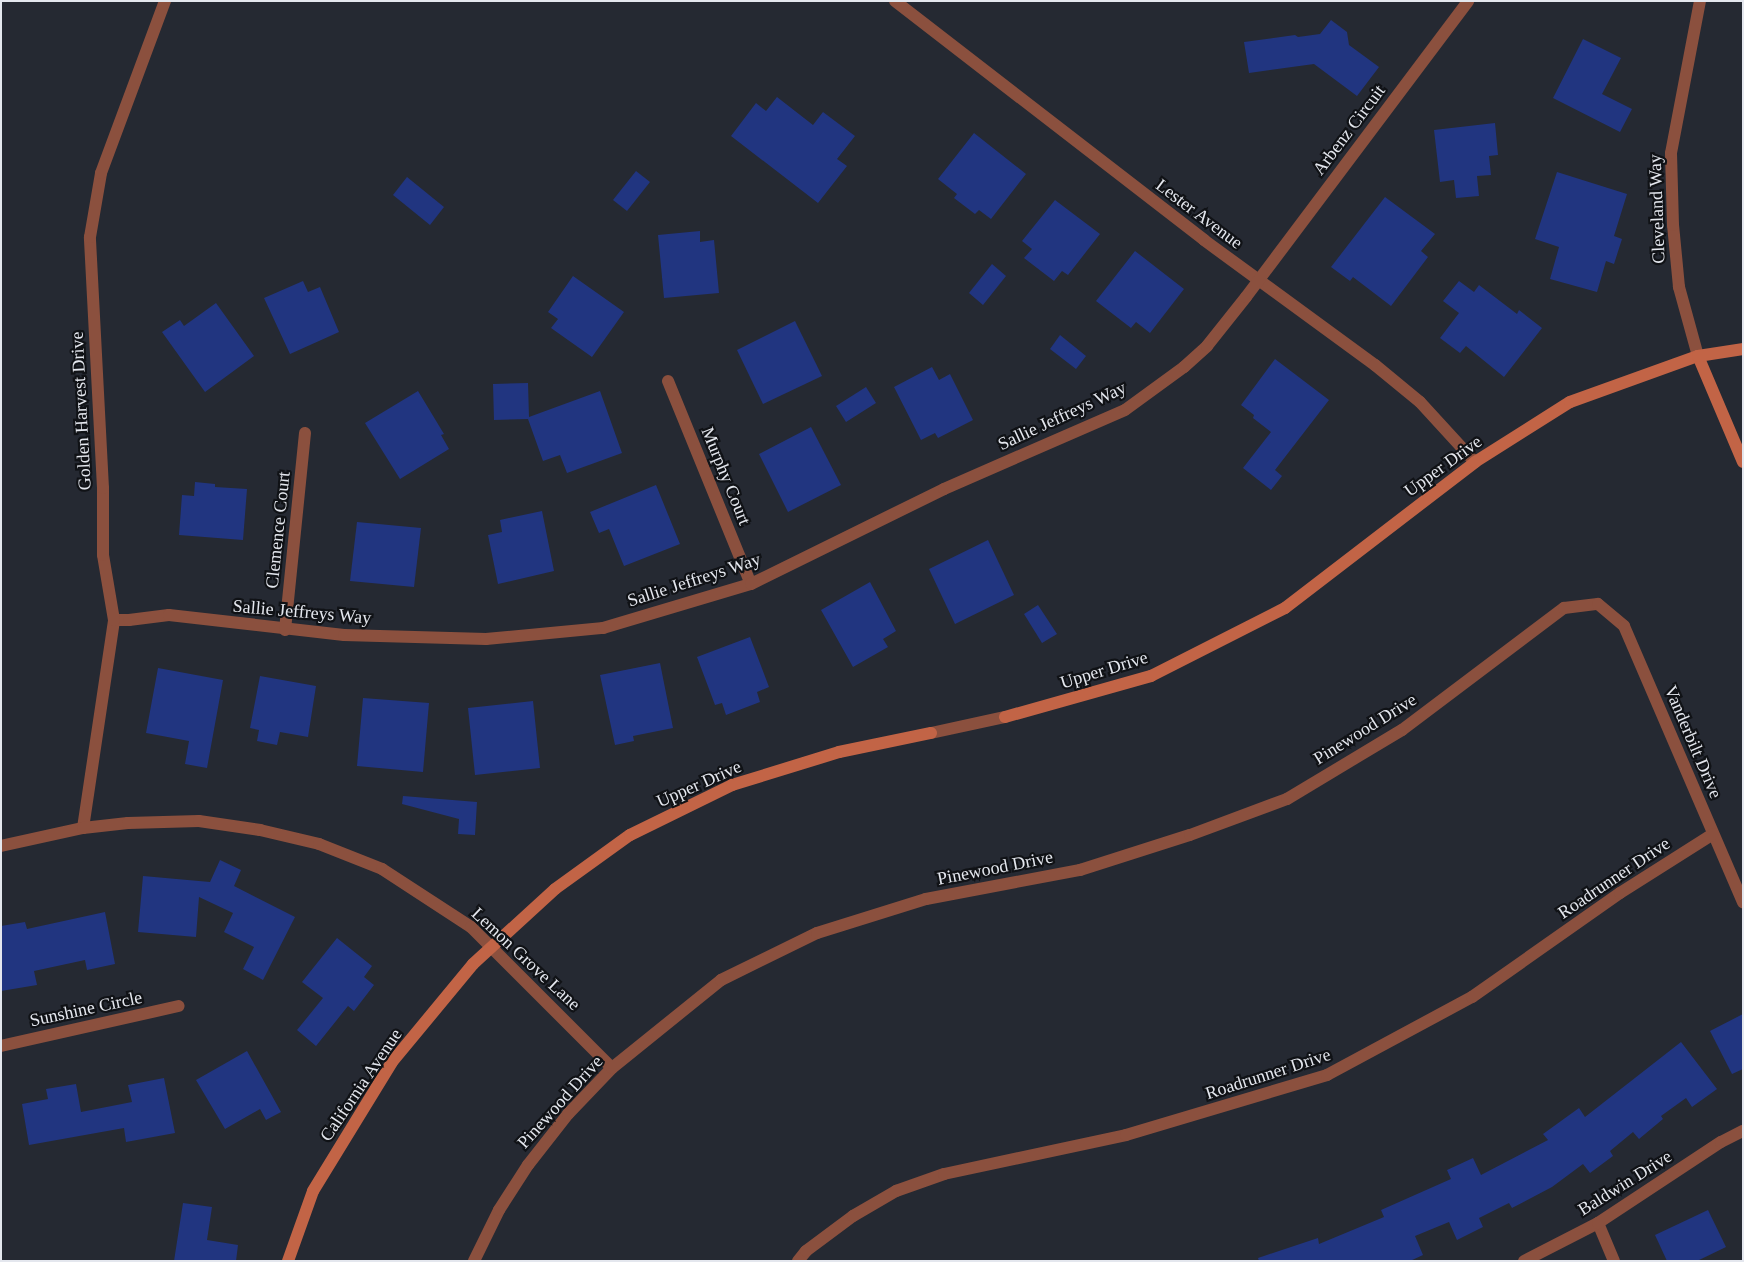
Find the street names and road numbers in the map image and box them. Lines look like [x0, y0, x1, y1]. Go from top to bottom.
street label: Arbenz Circuit [1308, 81, 1390, 179]
street label: Cleveland Way [1644, 154, 1670, 264]
street label: Lester Avenue [1151, 174, 1247, 254]
street label: Golden Harvest Drive [66, 331, 96, 491]
street label: Sallie Jeffreys Way [994, 377, 1130, 455]
street label: Murphy Court [697, 424, 755, 528]
street label: Upper Drive [1400, 431, 1486, 501]
street label: Clemence Court [261, 470, 295, 590]
street label: Sallie Jeffreys Way [624, 548, 764, 612]
street label: Sallie Jeffreys Way [232, 595, 372, 629]
street label: Upper Drive [1058, 646, 1150, 694]
street label: Vanderbilt Drive [1660, 682, 1726, 802]
street label: Pinewood Drive [1309, 689, 1421, 769]
street label: Upper Drive [653, 756, 745, 812]
street label: Roadrunner Drive [1554, 833, 1674, 923]
street label: Pinewood Drive [935, 846, 1055, 890]
street label: Lemon Grove Lane [467, 903, 585, 1015]
street label: Sunshine Circle [28, 987, 144, 1031]
street label: California Avenue [315, 1024, 407, 1146]
street label: Roadrunner Drive [1203, 1044, 1333, 1104]
street label: Pinewood Drive [513, 1051, 607, 1153]
street label: Baldwin Drive [1574, 1146, 1676, 1220]

